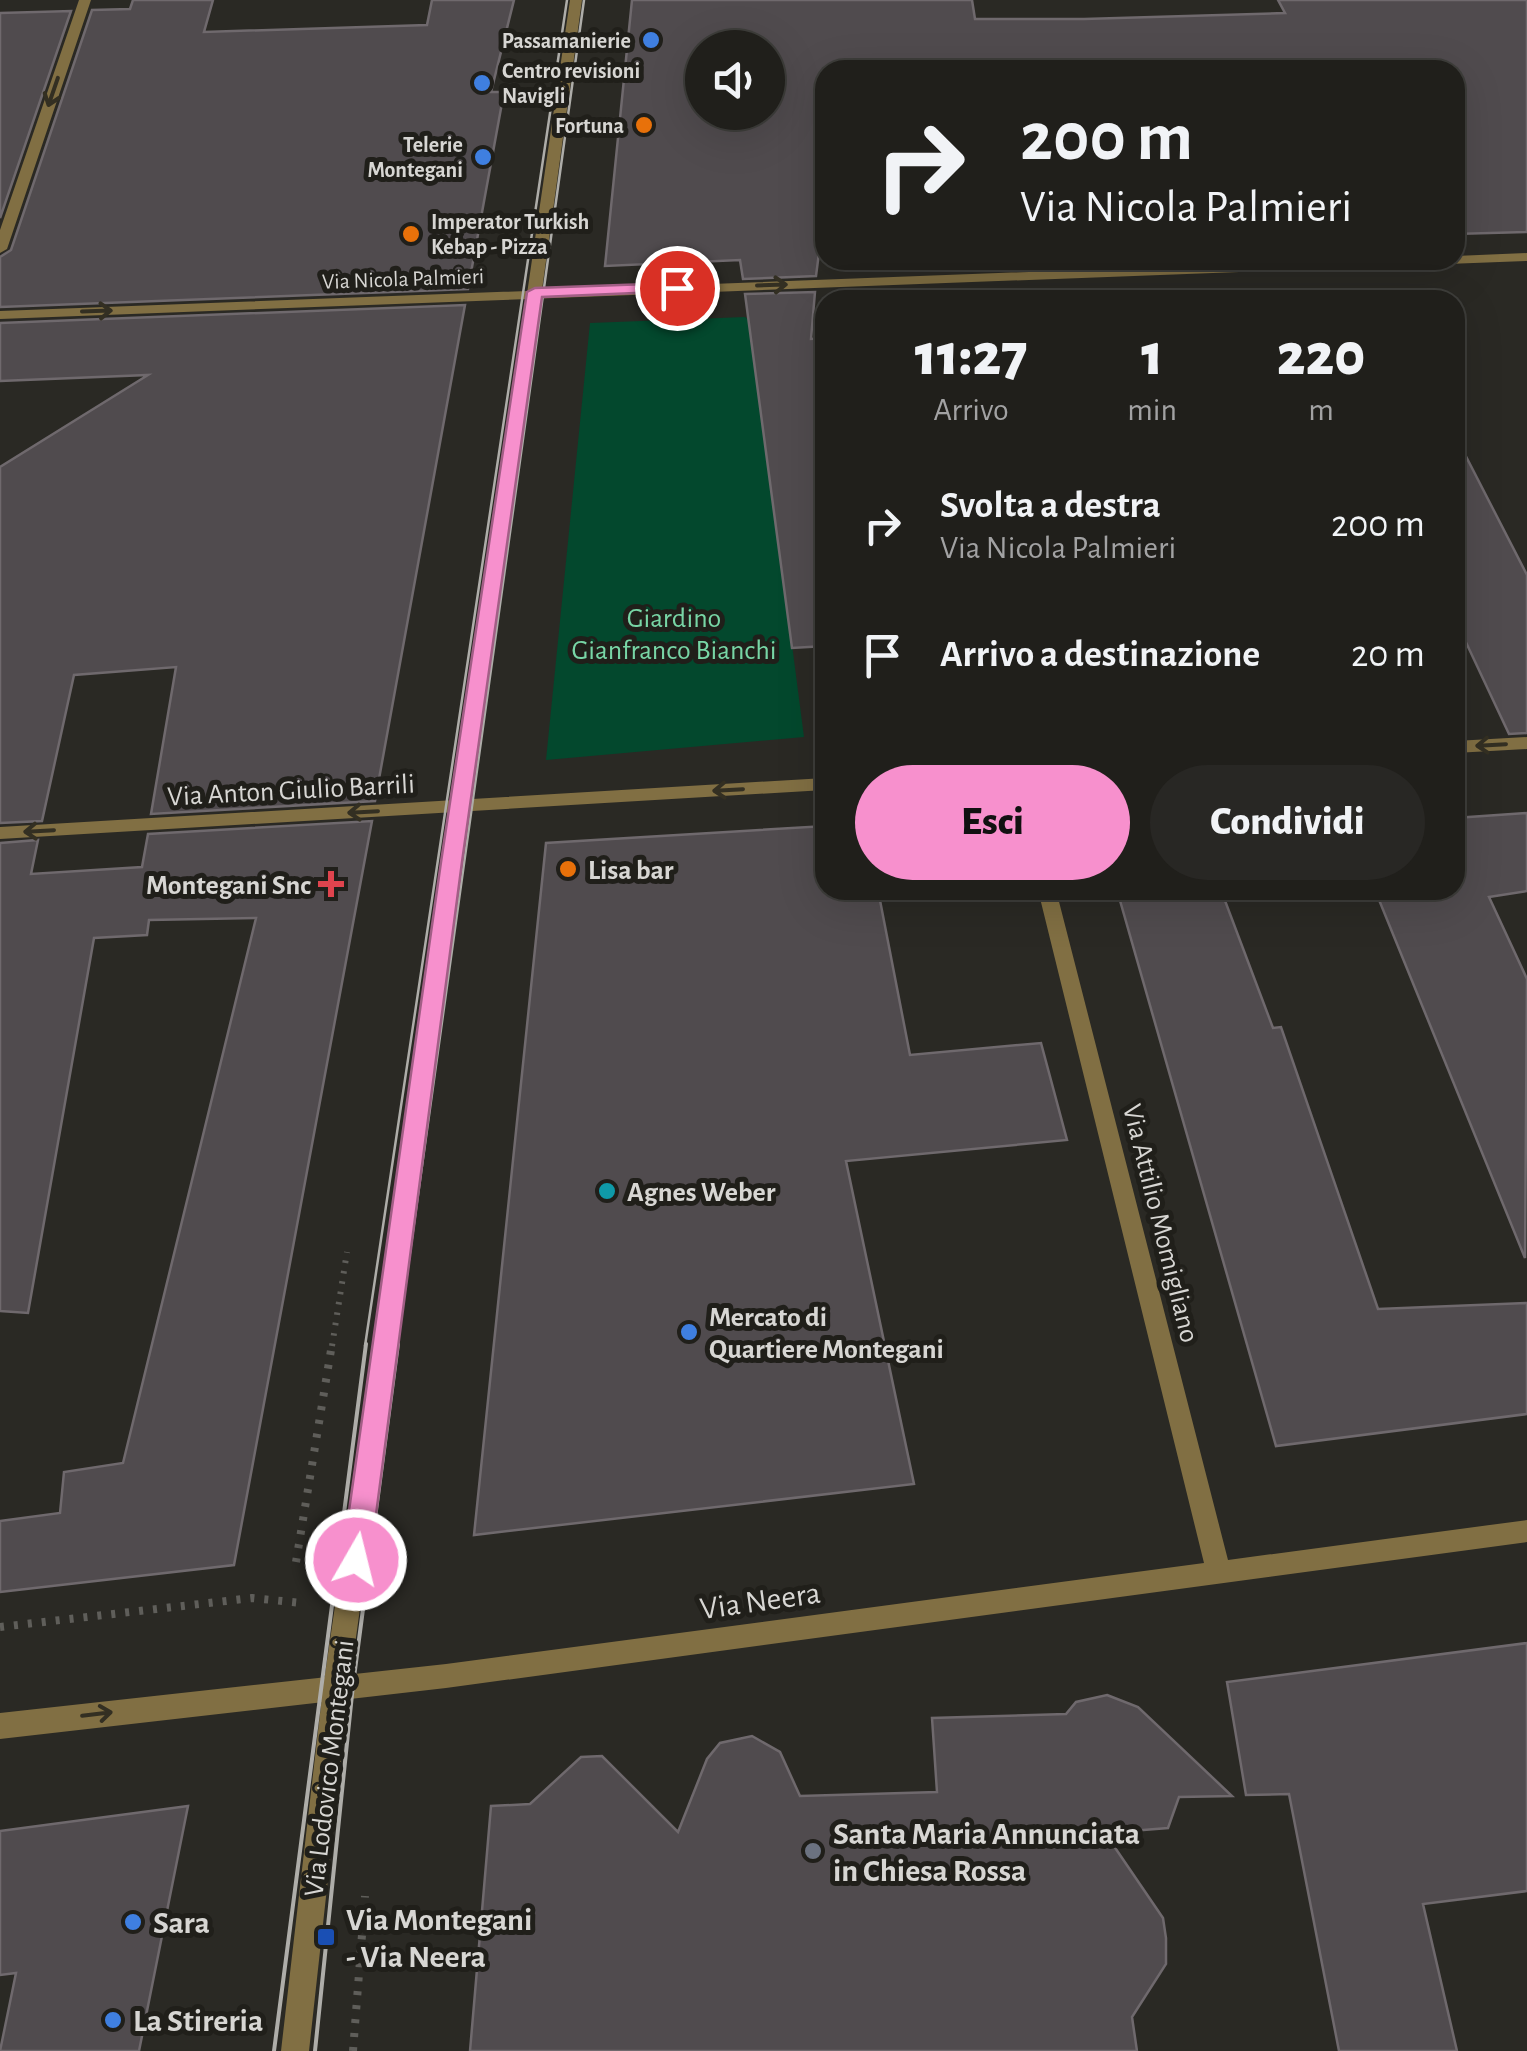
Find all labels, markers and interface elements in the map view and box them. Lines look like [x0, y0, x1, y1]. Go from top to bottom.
marker: Passamanierie [640, 29, 662, 51]
place label: Passamanierie [502, 30, 631, 52]
map controls [685, 30, 785, 130]
button: sound [685, 30, 785, 130]
place label: Centro revisioni Navigli [502, 60, 640, 107]
marker: Centro revisioni Navigli [471, 72, 493, 94]
one-way arrow [43, 76, 61, 108]
icon: right [855, 100, 985, 230]
text: 200 m [1020, 103, 1193, 173]
marker: Fortuna [633, 114, 655, 136]
place label: Fortuna [555, 115, 624, 137]
place label: Telerie Montegani [367, 134, 463, 181]
marker: Telerie Montegani [472, 146, 494, 168]
text: Via Nicola Palmieri [1020, 185, 1352, 230]
place label: Imperator Turkish Kebap - Pizza [431, 211, 589, 258]
marker: Imperator Turkish Kebap - Pizza [400, 223, 422, 245]
pin [635, 246, 720, 331]
icon: arrive [650, 261, 705, 316]
street label: Via Nicola Palmieri [322, 265, 485, 293]
one-way arrow [756, 275, 788, 294]
one-way arrow [81, 301, 113, 320]
text: 11:27 [915, 326, 1028, 386]
text: 1 [1141, 326, 1163, 386]
text: 220 [1277, 326, 1365, 386]
text: Arrivo [933, 394, 1009, 426]
text: min [1127, 394, 1177, 426]
text: m [1308, 394, 1334, 426]
text: Svolta a destra [940, 487, 1161, 525]
icon: right [855, 498, 910, 553]
text: 200 m [1331, 506, 1425, 544]
text: Via Nicola Palmieri [940, 532, 1176, 564]
park label: Giardino Gianfranco Bianchi [572, 605, 776, 665]
icon: arrive [855, 628, 910, 683]
text: Arrivo a destinazione [940, 636, 1260, 674]
text: 20 m [1351, 636, 1425, 674]
one-way arrow [1475, 736, 1508, 755]
button: Esci [855, 765, 1130, 880]
button: Condividi [1150, 765, 1425, 880]
street label: Via Anton Giulio Barrili [167, 771, 416, 811]
one-way arrow [712, 781, 744, 800]
one-way arrow [348, 803, 380, 822]
one-way arrow [23, 822, 55, 841]
place label: Lisa bar [588, 857, 674, 885]
marker: Lisa bar [557, 858, 579, 880]
place label: Montegani Snc [146, 872, 311, 900]
marker: Montegani Snc [320, 873, 342, 895]
street label: Via Attilio Momigliano [1117, 1101, 1203, 1346]
place label: Agnes Weber [627, 1179, 776, 1207]
marker: Agnes Weber [596, 1180, 618, 1202]
place label: Mercato di Quartiere Montegani [709, 1304, 944, 1364]
marker: Mercato di Quartiere Montegani [678, 1321, 700, 1343]
position arrow [304, 1508, 408, 1612]
street label: Via Neera [698, 1577, 822, 1625]
street label: Via Lodovico Montegani [300, 1638, 360, 1898]
one-way arrow [80, 1704, 112, 1723]
place label: Santa Maria Annunciata in Chiesa Rossa [833, 1818, 1140, 1887]
marker: Santa Maria Annunciata in Chiesa Rossa [802, 1840, 824, 1862]
place label: Via Montegani - Via Neera [346, 1904, 532, 1973]
place label: Sara [153, 1907, 210, 1939]
marker: Sara [122, 1911, 144, 1933]
marker: Via Montegani - Via Neera [315, 1926, 337, 1948]
place label: La Stireria [133, 2005, 263, 2037]
marker: La Stireria [102, 2009, 124, 2031]

